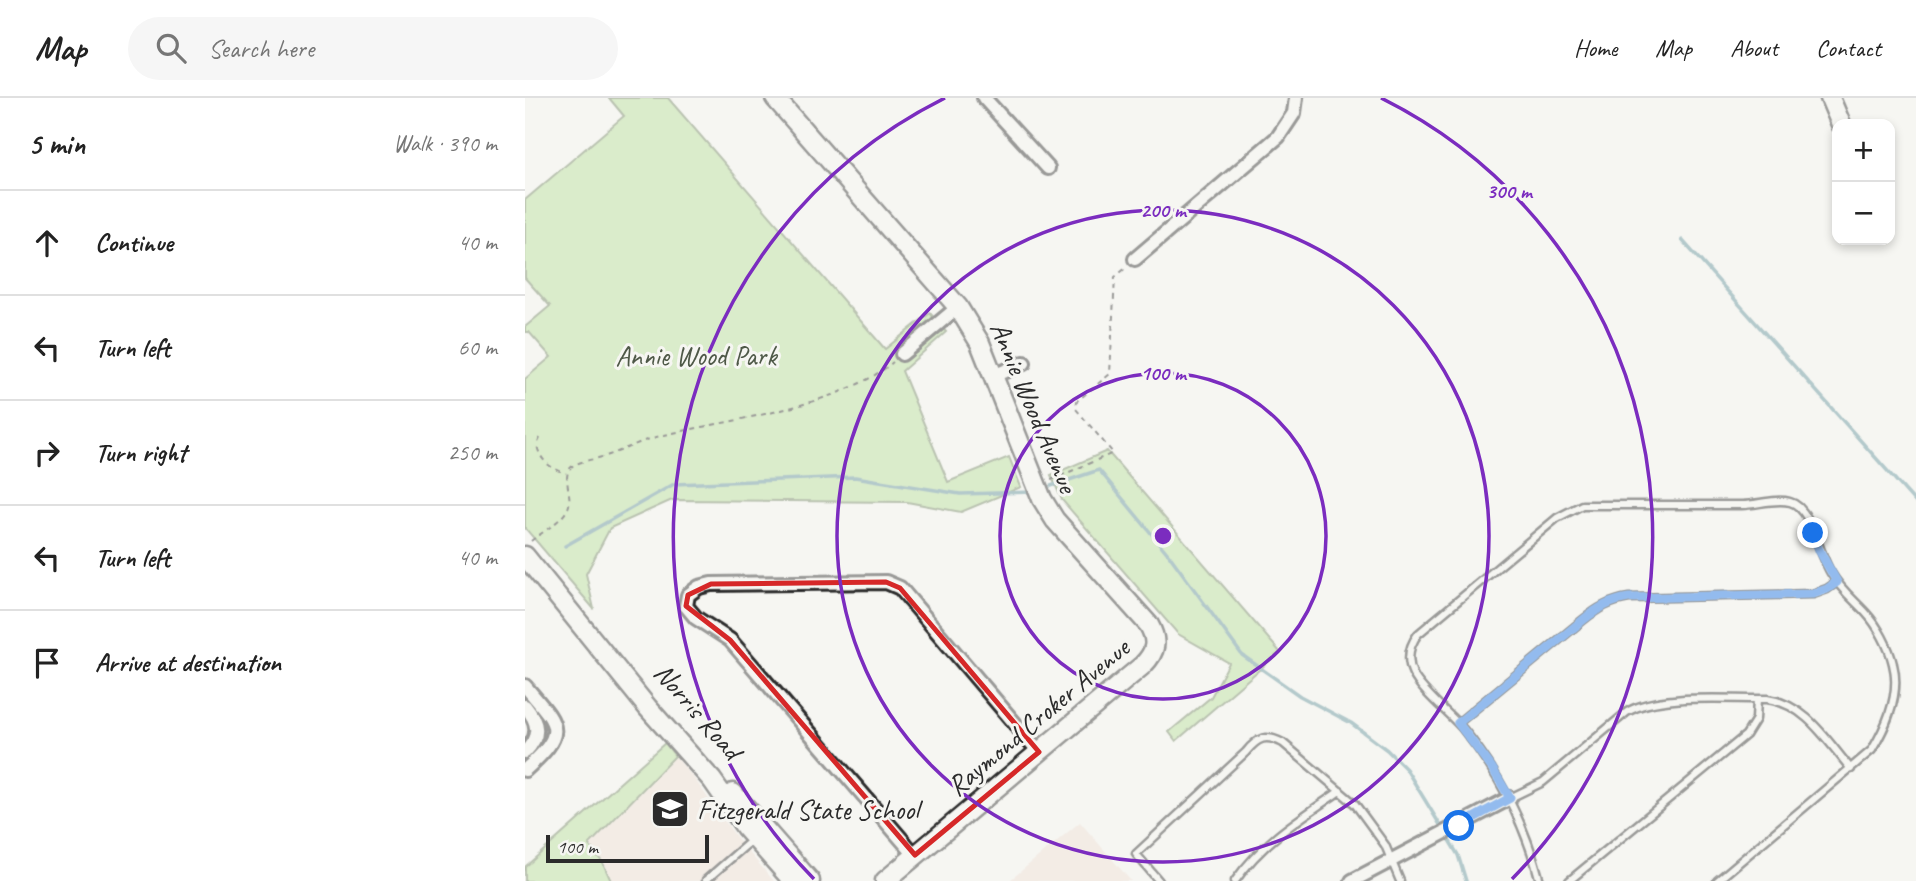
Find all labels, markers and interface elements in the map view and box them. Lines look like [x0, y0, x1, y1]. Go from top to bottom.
search box [128, 17, 618, 80]
text: Map [35, 27, 86, 69]
icon: search [152, 29, 190, 67]
text: Search here [208, 32, 314, 65]
text: Home [1574, 33, 1617, 63]
text: Map [1655, 33, 1692, 63]
text: About [1730, 33, 1778, 63]
text: Contact [1816, 33, 1881, 63]
map controls [1832, 119, 1895, 245]
button: + [1832, 119, 1895, 182]
text: 5 min [28, 125, 85, 163]
text: Walk · 390 m [393, 129, 497, 158]
text: 300 m [1486, 178, 1534, 204]
button: − [1832, 182, 1895, 245]
text: 200 m [1140, 197, 1188, 223]
icon: ahead [28, 224, 66, 262]
text: Continue [95, 226, 173, 259]
text: 40 m [458, 228, 497, 257]
street label: Annie Wood Avenue [982, 316, 1086, 499]
icon: left [28, 329, 66, 367]
text: Turn left [95, 331, 170, 364]
text: 60 m [458, 333, 497, 362]
park label: Annie Wood Park [616, 338, 778, 373]
text: 100 m [1140, 360, 1188, 386]
icon: right [28, 434, 66, 472]
text: Turn right [95, 436, 186, 469]
text: 250 m [448, 438, 497, 467]
route end [1797, 517, 1828, 548]
centre of rings [1151, 524, 1175, 548]
icon: left [28, 539, 66, 577]
text: Turn left [95, 541, 170, 574]
text: 40 m [458, 543, 497, 572]
street label: Raymond Croker Avenue [940, 629, 1138, 803]
icon: arrive [28, 644, 66, 682]
text: Arrive at destination [95, 646, 281, 679]
street label: Norris Road [647, 656, 752, 769]
school or university icon: Fitzgerald State School [649, 788, 691, 830]
place label: Fitzgerald State School [697, 792, 924, 827]
route start [1443, 810, 1474, 841]
scale bar [546, 832, 709, 864]
text: 100 m [557, 835, 598, 859]

